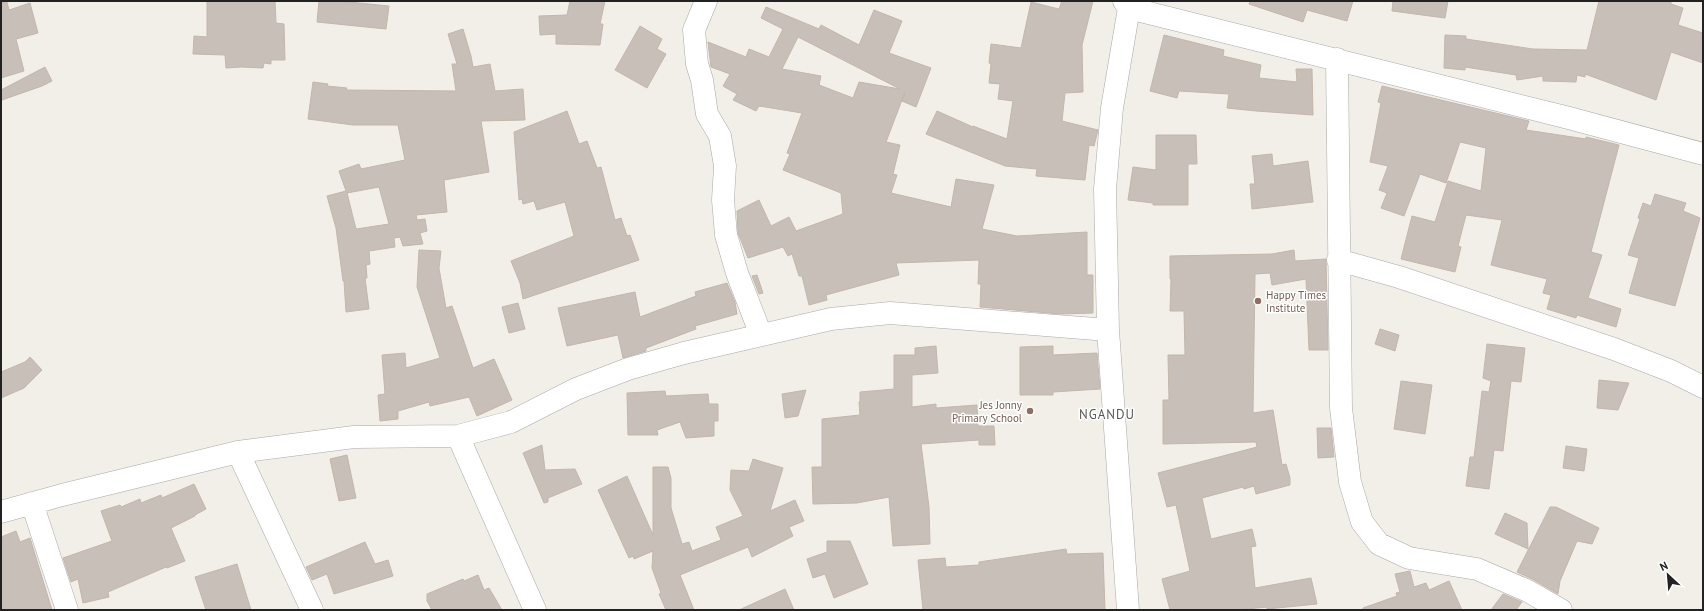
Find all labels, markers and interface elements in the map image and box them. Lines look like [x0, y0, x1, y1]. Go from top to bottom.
place label: Happy Times Institute [1266, 288, 1327, 315]
marker: Happy Times Institute [1253, 296, 1263, 306]
place label: Jes Jonny Primary School [952, 398, 1023, 425]
marker: Jes Jonny Primary School [1025, 406, 1035, 416]
district label: NGANDU [1079, 406, 1135, 423]
north arrow [1648, 555, 1688, 595]
text: N [1657, 558, 1670, 574]

